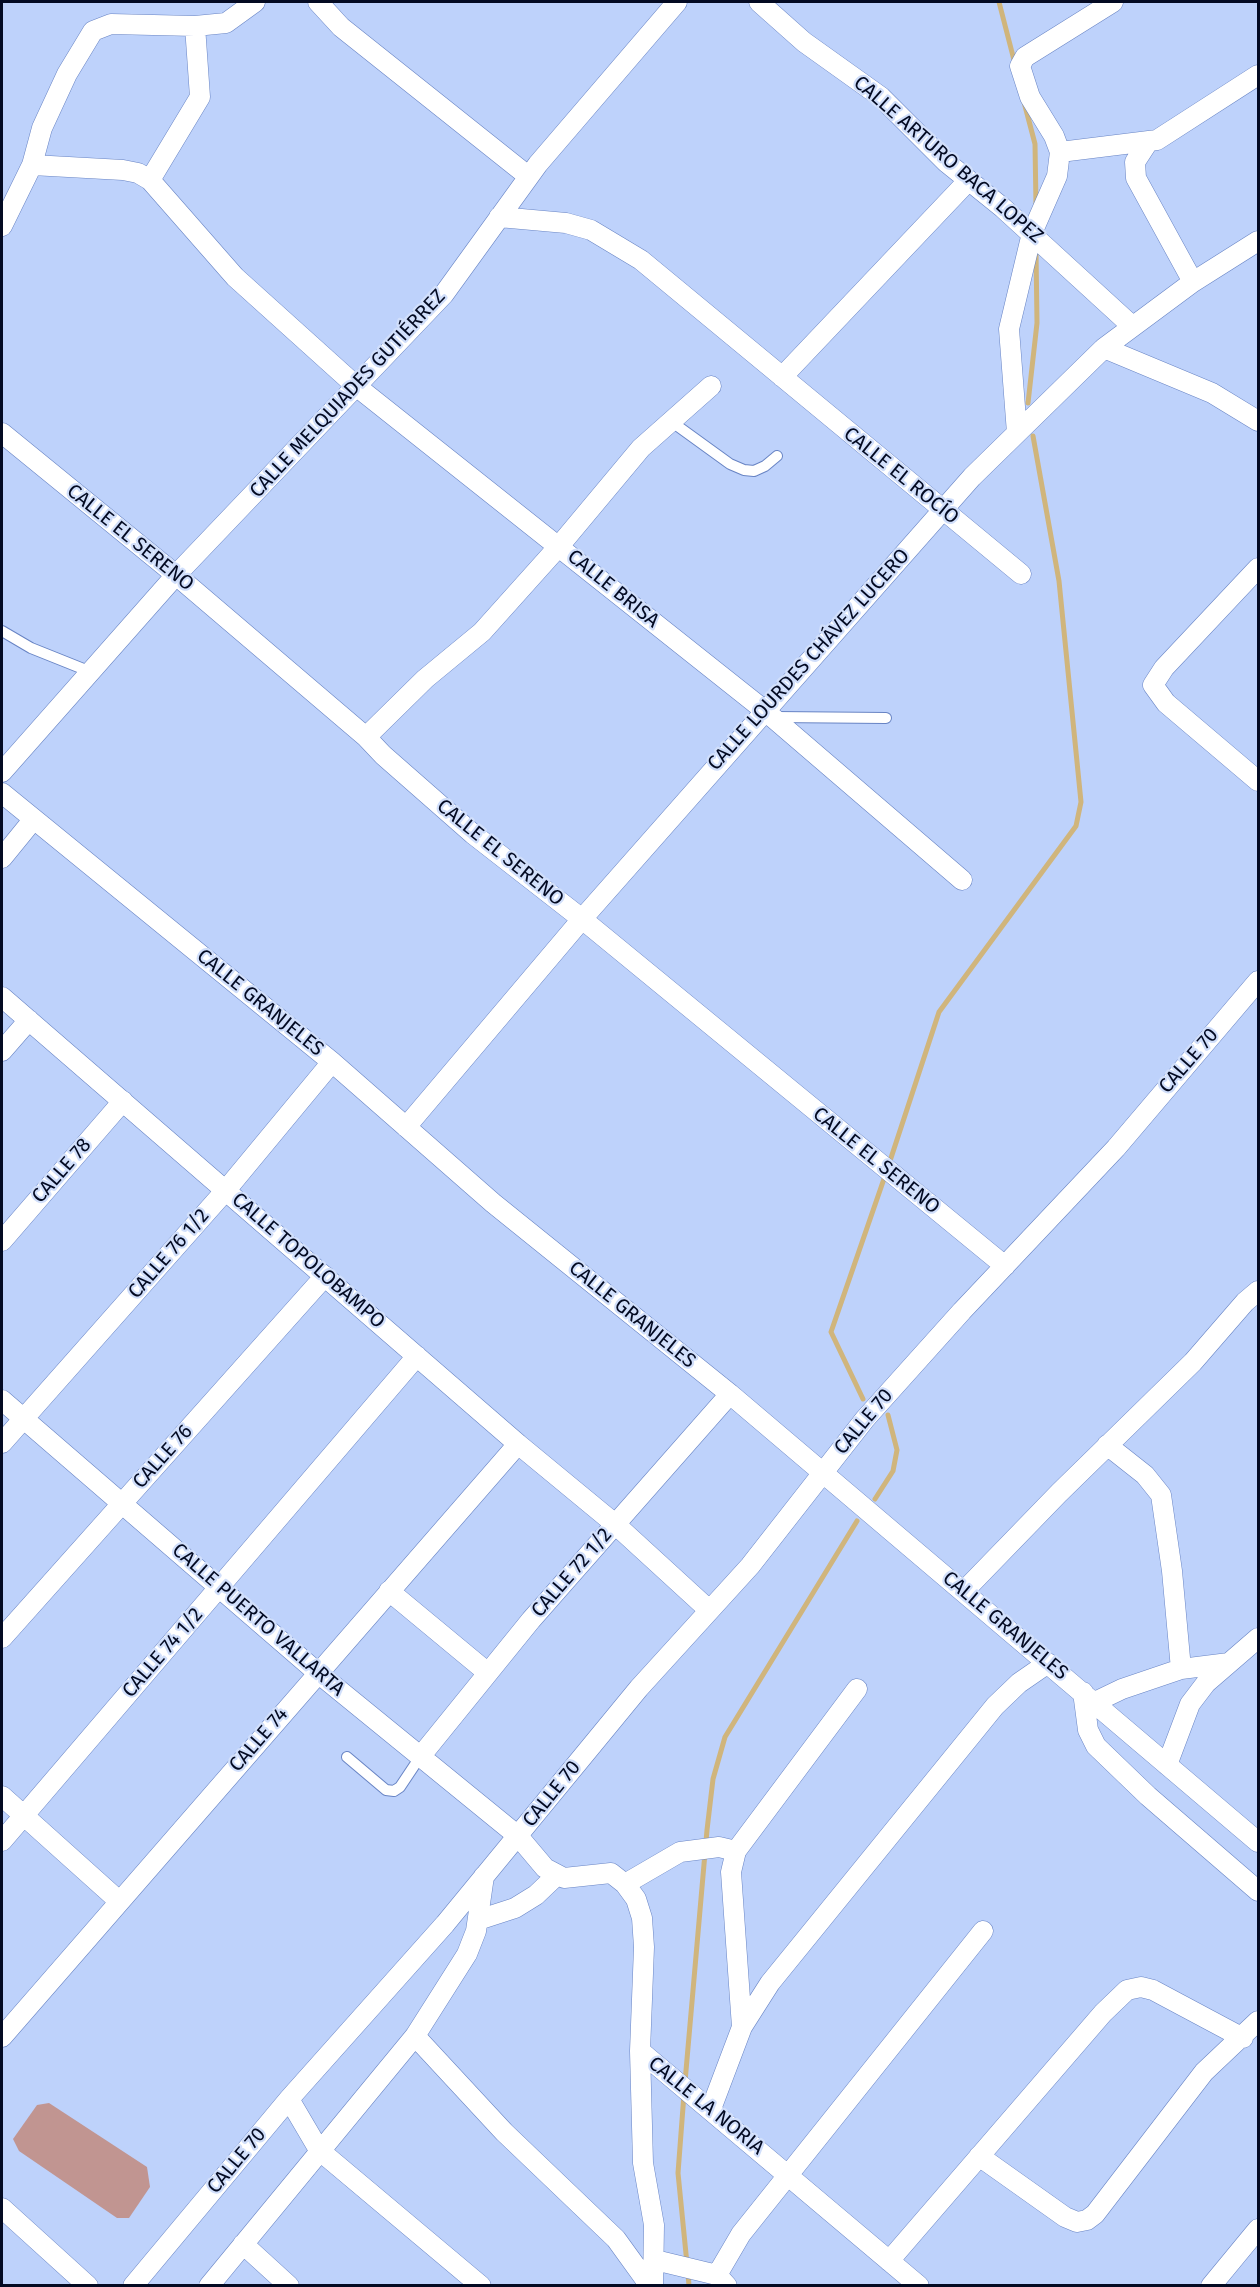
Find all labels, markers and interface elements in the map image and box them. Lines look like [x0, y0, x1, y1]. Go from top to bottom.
street label: CALLE ARTURO BACA LOPEZ [848, 71, 1048, 249]
street label: CALLE MELQUIADES GUTIÉRREZ [245, 285, 451, 503]
street label: CALLE EL ROCÍO [839, 422, 963, 530]
street label: CALLE EL SERENO [62, 479, 198, 597]
street label: CALLE LOURDES CHÁVEZ LUCERO [703, 544, 915, 776]
street label: CALLE BRISA [562, 545, 664, 633]
street label: CALLE EL SERENO [432, 794, 568, 912]
street label: CALLE GRANJELES [192, 944, 328, 1062]
street label: CALLE 70 [1154, 1024, 1224, 1098]
street label: CALLE EL SERENO [808, 1102, 944, 1220]
street label: CALLE 78 [27, 1134, 97, 1208]
street label: CALLE TOPOLOBAMPO [227, 1188, 389, 1334]
street label: CALLE 76 1/2 [123, 1204, 215, 1304]
street label: CALLE GRANJELES [564, 1256, 700, 1374]
street label: CALLE 70 [830, 1384, 898, 1460]
street label: CALLE 76 [128, 1420, 198, 1494]
street label: CALLE 72 1/2 [527, 1523, 617, 1623]
street label: CALLE PUERTO VALLARTA [167, 1539, 349, 1701]
street label: CALLE GRANJELES [937, 1566, 1073, 1686]
street label: CALLE 74 1/2 [118, 1603, 208, 1703]
street label: CALLE 74 [225, 1703, 293, 1777]
street label: CALLE 70 [518, 1756, 586, 1832]
street label: CALLE LA NORIA [643, 2052, 769, 2160]
street label: CALLE 70 [203, 2123, 271, 2199]

